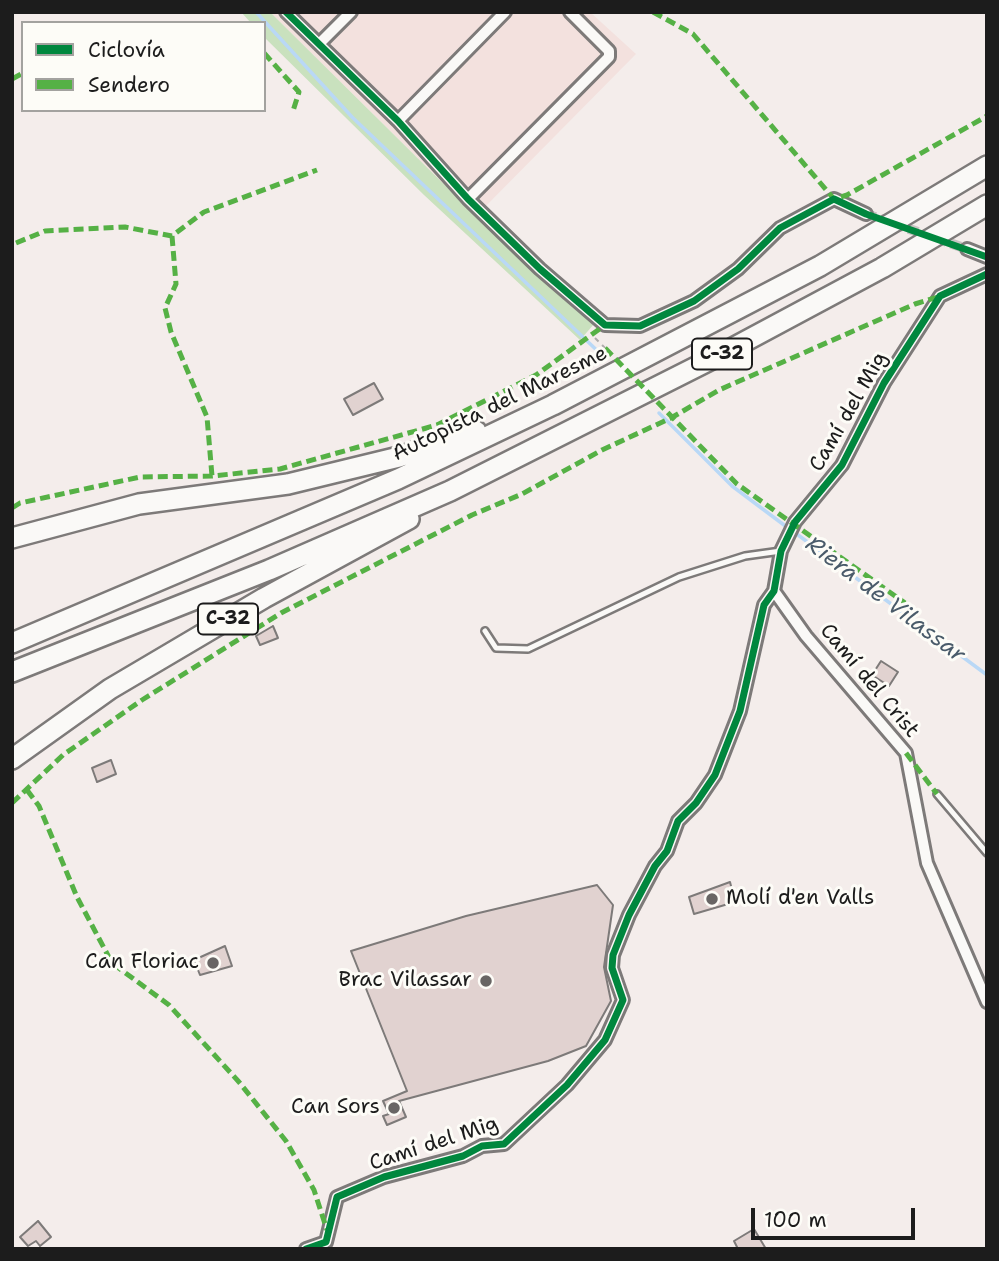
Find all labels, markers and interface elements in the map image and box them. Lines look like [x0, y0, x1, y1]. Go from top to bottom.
legend [21, 21, 266, 112]
text: Ciclovía [88, 36, 165, 64]
text: Sendero [88, 71, 170, 99]
road number: C-32 [692, 338, 752, 370]
street label: Autopista del Maresme [388, 341, 612, 467]
street label: Camí del Mig [805, 348, 893, 476]
water label: Riera de Vilassar [800, 531, 970, 669]
road number: C-32 [198, 604, 258, 634]
street label: Camí del Crist [814, 619, 924, 743]
place label: Molí d'en Valls [726, 886, 874, 912]
marker: Molí d'en Valls [704, 891, 720, 907]
place label: Can Floriac [85, 950, 199, 976]
marker: Can Floriac [205, 955, 221, 971]
place label: Brac Vilassar [338, 968, 472, 994]
marker: Brac Vilassar [478, 973, 494, 989]
place label: Can Sors [291, 1095, 380, 1121]
marker: Can Sors [386, 1100, 402, 1116]
street label: Camí del Mig [367, 1111, 501, 1177]
scale bar [754, 1194, 918, 1238]
text: 100 m [764, 1206, 827, 1234]

